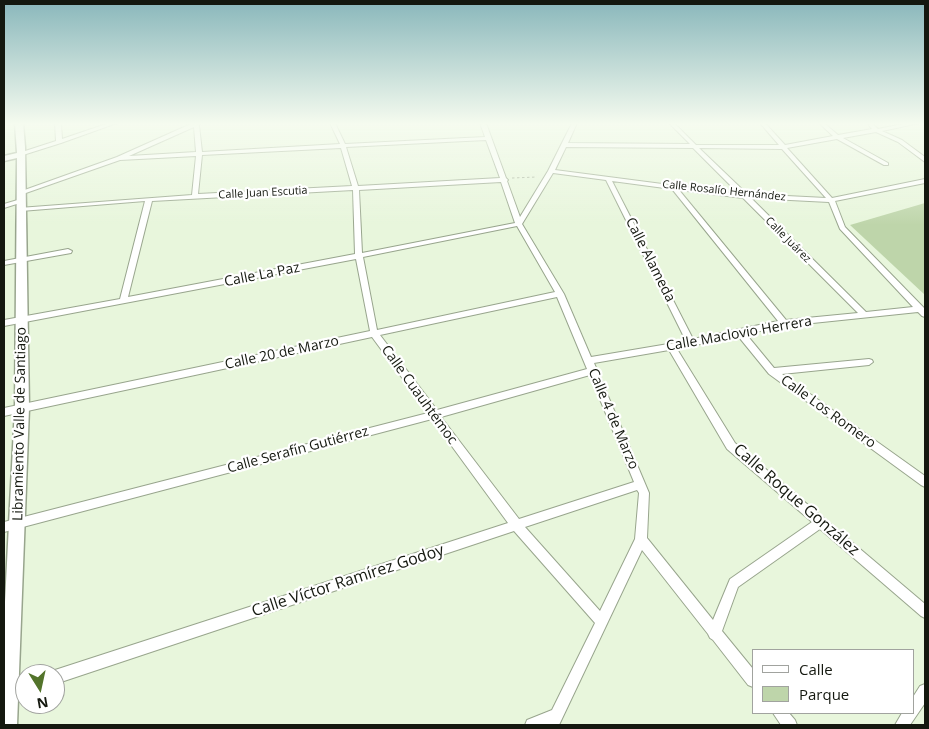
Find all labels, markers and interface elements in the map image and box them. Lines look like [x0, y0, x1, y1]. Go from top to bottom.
street label: Calle Rosalío Hernández [662, 178, 786, 204]
street label: Calle Juan Escutia [218, 184, 308, 202]
street label: Calle Juárez [762, 214, 814, 266]
street label: Calle Alameda [622, 215, 678, 305]
street label: Calle La Paz [223, 259, 301, 291]
street label: Calle Maclovio Herrera [665, 313, 813, 355]
street label: Libramiento Valle de Santiago [10, 327, 30, 521]
street label: Calle 20 de Marzo [224, 333, 340, 373]
street label: Calle Cuauhtémoc [377, 342, 461, 448]
street label: Calle 4 de Marzo [584, 366, 642, 472]
street label: Calle Los Romero [777, 372, 879, 452]
street label: Calle Serafín Gutiérrez [225, 423, 371, 477]
street label: Calle Roque González [729, 440, 863, 560]
street label: Calle Víctor Ramírez Godoy [249, 541, 447, 621]
legend [752, 649, 914, 714]
text: Calle [799, 659, 833, 679]
north arrow [15, 664, 65, 714]
text: Parque [799, 684, 849, 704]
text: N [35, 693, 50, 714]

